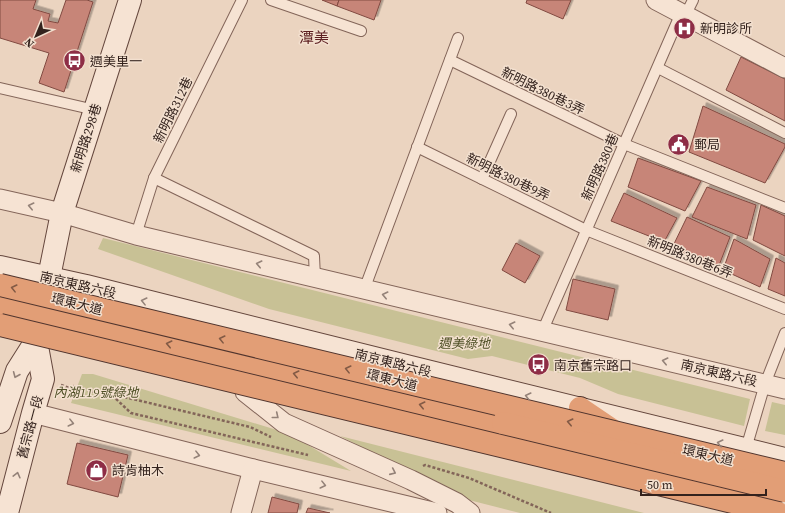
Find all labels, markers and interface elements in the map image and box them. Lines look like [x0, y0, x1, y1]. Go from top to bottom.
hospital icon: 新明診所 [671, 15, 697, 41]
north arrow [16, 16, 56, 56]
place label: 新明診所 [700, 20, 752, 37]
district label: 潭美 [299, 27, 329, 48]
text: N [21, 35, 37, 51]
bus stop icon: 週美里一 [62, 48, 88, 74]
place label: 週美里一 [90, 53, 142, 70]
street label: 新明路380巷3弄 [498, 63, 588, 119]
street label: 新明路312巷 [150, 74, 196, 146]
street label: 新明路298巷 [67, 101, 105, 175]
street label: 新明路380巷 [578, 131, 622, 203]
public building icon: 郵局 [666, 131, 692, 157]
place label: 郵局 [694, 136, 720, 153]
street label: 新明路380巷9弄 [463, 149, 553, 205]
one-way arrow [28, 202, 35, 211]
street label: 新明路380巷6弄 [645, 232, 735, 282]
one-way arrow [255, 261, 262, 269]
street label: 南京東路六段 [38, 268, 118, 302]
one-way arrow [11, 285, 17, 293]
street label: 環東大道 [50, 289, 104, 319]
one-way arrow [382, 291, 388, 299]
one-way arrow [141, 297, 147, 305]
one-way arrow [508, 321, 515, 329]
one-way arrow [219, 335, 225, 343]
park label: 週美綠地 [438, 335, 491, 352]
one-way arrow [166, 340, 173, 349]
street label: 南京東路六段 [353, 345, 433, 381]
bus stop icon: 南京舊宗路口 [525, 352, 551, 378]
street label: 南京東路六段 [679, 356, 759, 390]
place label: 南京舊宗路口 [554, 357, 632, 374]
one-way arrow [662, 357, 669, 365]
street label: 環東大道 [365, 365, 419, 395]
one-way arrow [345, 366, 351, 374]
one-way arrow [13, 371, 21, 378]
one-way arrow [292, 371, 299, 379]
park label: 內湖119號綠地 [54, 384, 139, 401]
one-way arrow [525, 392, 532, 401]
street label: 舊宗路一段 [13, 393, 47, 461]
one-way arrow [419, 401, 425, 409]
one-way arrow [271, 412, 278, 419]
one-way arrow [67, 418, 74, 427]
one-way arrow [567, 419, 573, 427]
one-way arrow [717, 440, 723, 448]
street label: 環東大道 [681, 441, 735, 469]
one-way arrow [193, 450, 200, 458]
shop icon: 詩肯柚木 [84, 457, 110, 483]
place label: 詩肯柚木 [112, 462, 164, 479]
one-way arrow [388, 467, 396, 475]
scale bar [641, 471, 766, 497]
one-way arrow [12, 472, 21, 479]
text: 50 m [647, 477, 673, 493]
one-way arrow [319, 480, 326, 489]

